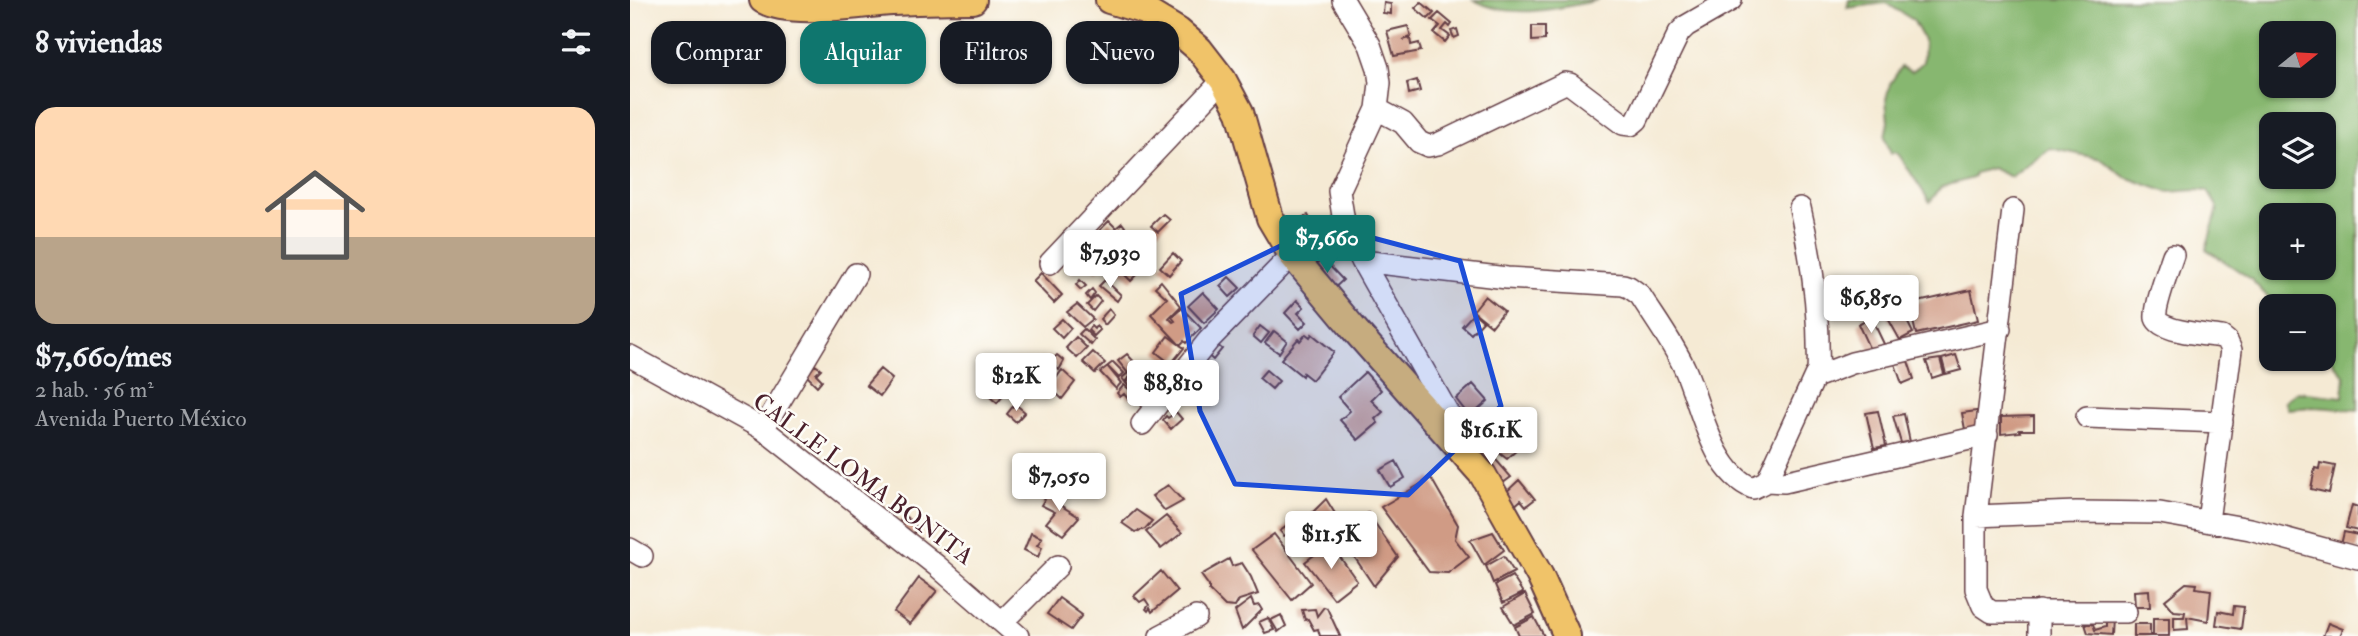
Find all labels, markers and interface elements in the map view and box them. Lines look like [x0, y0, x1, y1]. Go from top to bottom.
chip: Comprar [651, 21, 786, 84]
chip: Alquilar [800, 21, 926, 84]
chip: Filtros [940, 21, 1052, 84]
chip: Nuevo [1066, 21, 1179, 84]
north arrow [2259, 21, 2336, 98]
map controls [2259, 21, 2336, 371]
icon: filters [557, 23, 595, 61]
text: 8 viviendas [35, 24, 162, 61]
button: layers [2259, 112, 2336, 189]
icon: home [252, 152, 378, 278]
button: + [2259, 203, 2336, 280]
pin: $7,660 [1270, 216, 1384, 275]
text: $7,660 [1295, 223, 1359, 252]
pin: $7,930 [1053, 230, 1167, 290]
text: $7,930 [1080, 238, 1141, 267]
pin: $6,850 [1814, 276, 1928, 335]
text: $6,850 [1840, 283, 1902, 312]
button: − [2259, 294, 2336, 371]
text: $7,660/mes [35, 338, 172, 375]
pin: $12K [975, 354, 1057, 413]
pin: $8,810 [1116, 360, 1230, 420]
text: $12K [992, 361, 1040, 390]
text: $8,810 [1143, 368, 1203, 397]
text: 2 hab. · 56 m² [35, 375, 154, 404]
street label: CALLE LOMA BONITA [746, 386, 980, 572]
text: Avenida Puerto México [35, 404, 247, 433]
pin: $16.1K [1434, 407, 1548, 467]
text: $16.1K [1460, 415, 1522, 444]
pin: $7,050 [1002, 454, 1116, 513]
text: $7,050 [1028, 461, 1090, 490]
pin: $11.5K [1274, 512, 1388, 571]
text: $11.5K [1301, 519, 1361, 548]

